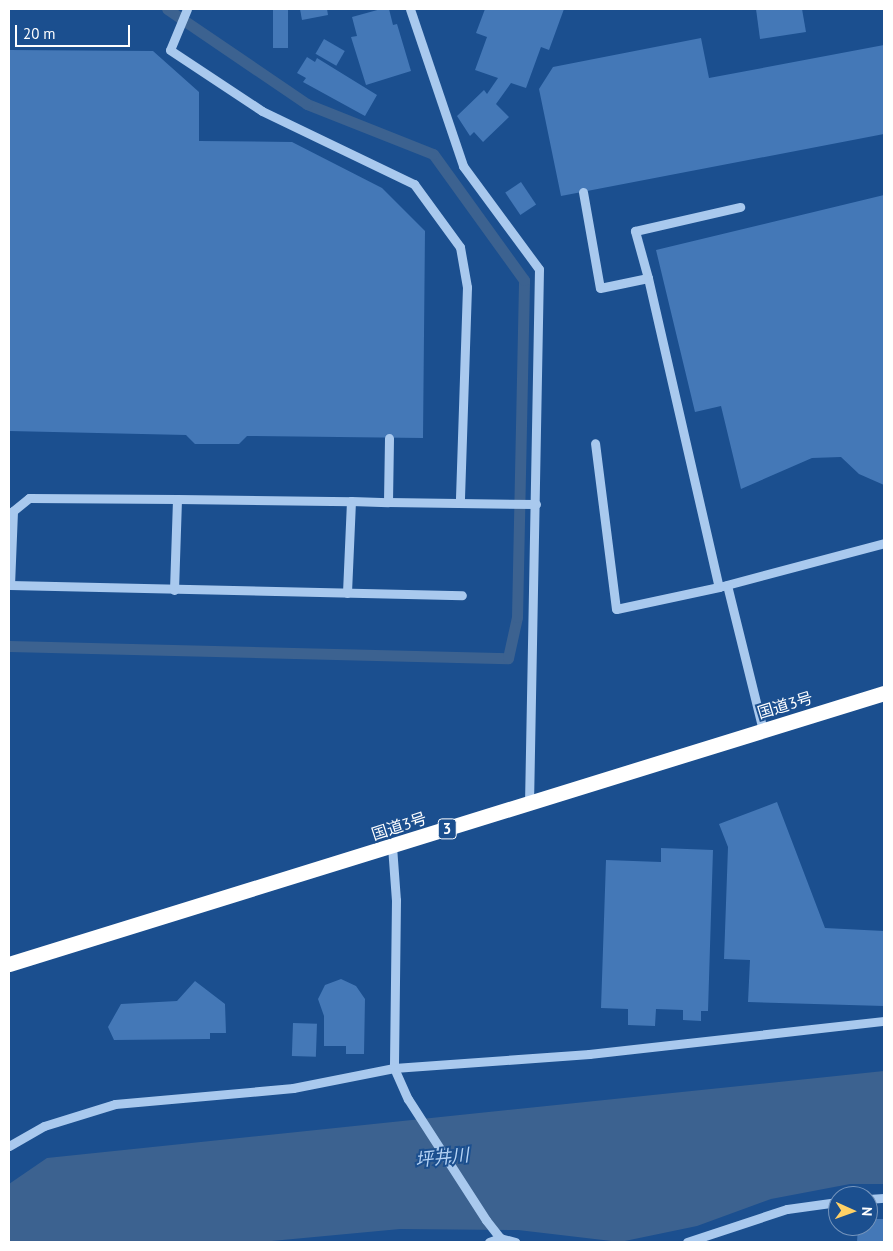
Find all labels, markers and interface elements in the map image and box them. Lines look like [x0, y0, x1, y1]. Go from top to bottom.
scale bar [18, 15, 132, 47]
text: 20 m [23, 24, 56, 43]
street label: 国道3号 [755, 688, 815, 722]
street label: 国道3号 [369, 808, 429, 844]
road number: 3 [437, 816, 457, 842]
water label: 坪井川 [414, 1144, 470, 1172]
north arrow [828, 1186, 878, 1236]
text: N [858, 1207, 876, 1216]

